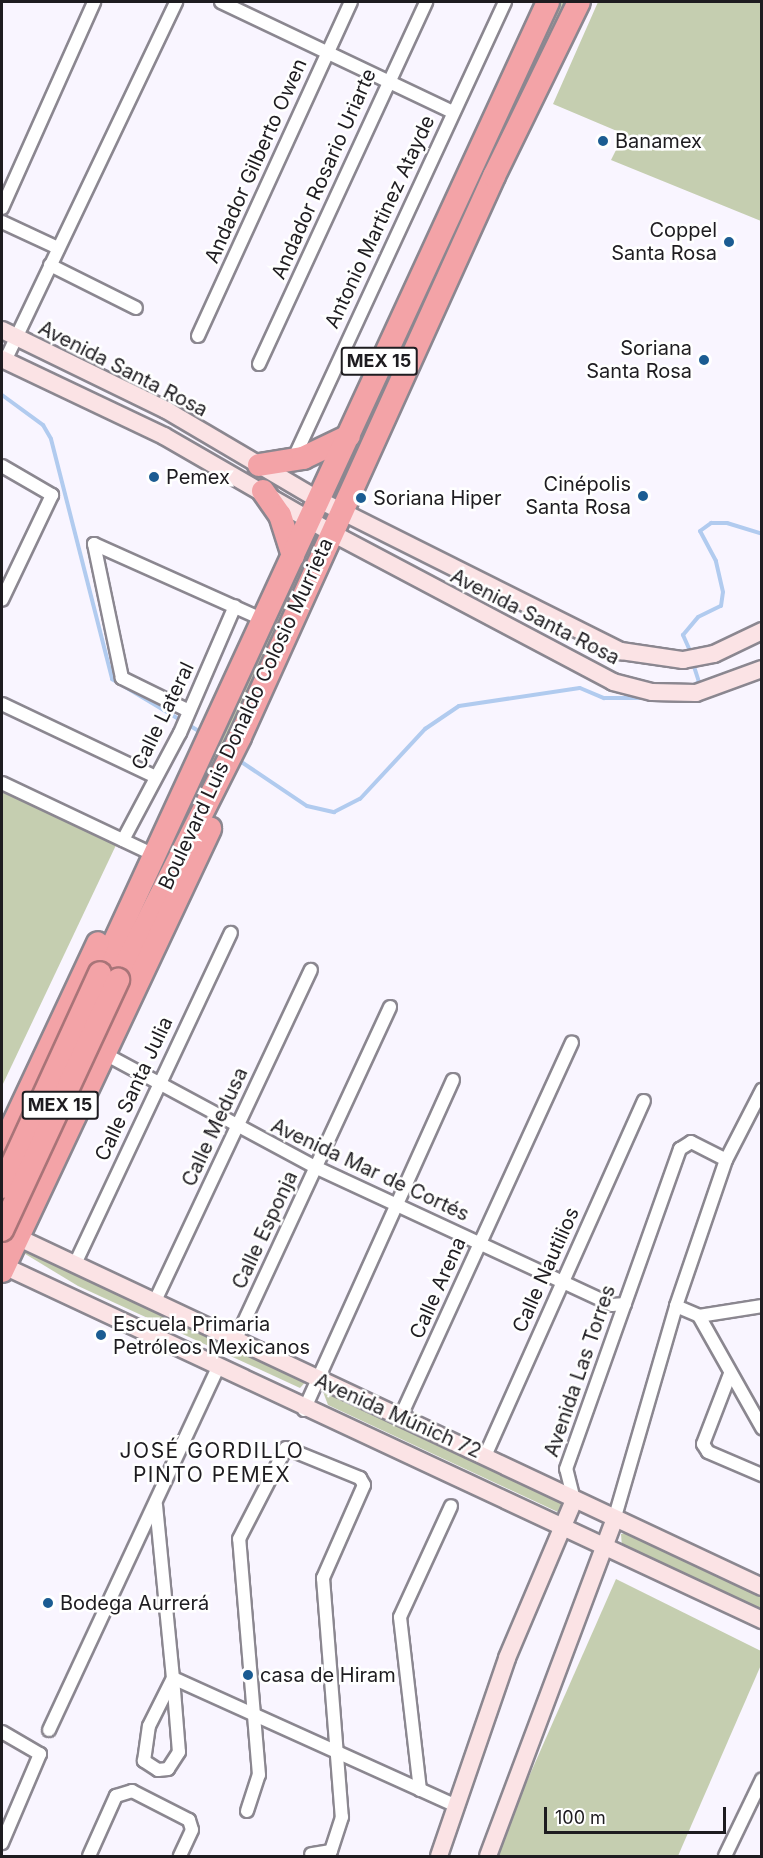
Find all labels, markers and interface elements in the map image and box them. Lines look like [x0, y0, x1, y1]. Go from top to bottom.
street label: Andador Gilberto Owen [200, 55, 312, 267]
street label: Andador Rosario Uriarte [267, 65, 381, 283]
street label: Antonio Martinez Atayde [320, 112, 440, 332]
place label: Banamex [615, 129, 702, 153]
marker: Banamex [596, 134, 610, 148]
place label: Coppel Santa Rosa [611, 219, 717, 266]
marker: Coppel Santa Rosa [722, 235, 736, 249]
street label: Avenida Santa Rosa [34, 316, 212, 422]
place label: Soriana Santa Rosa [586, 336, 692, 383]
road number: MEX 15 [340, 346, 418, 376]
marker: Soriana Santa Rosa [697, 353, 711, 367]
place label: Pemex [166, 465, 230, 489]
marker: Pemex [147, 470, 161, 484]
place label: Cinépolis Santa Rosa [525, 472, 631, 519]
place label: Soriana Hiper [373, 486, 502, 510]
marker: Cinépolis Santa Rosa [636, 489, 650, 503]
marker: Soriana Hiper [354, 491, 368, 505]
street label: Boulevard Luis Donaldo Colosio Murrieta [154, 534, 338, 894]
street label: Avenida Santa Rosa [446, 564, 624, 670]
street label: Calle Lateral [127, 658, 199, 774]
street label: Calle Santa Julia [90, 1013, 178, 1165]
street label: Calle Medusa [177, 1064, 253, 1190]
road number: MEX 15 [21, 1090, 99, 1120]
street label: Avenida Mar de Cortés [267, 1114, 473, 1226]
street label: Calle Esponja [227, 1167, 303, 1293]
street label: Calle Nautilios [508, 1204, 584, 1336]
street label: Calle Arena [405, 1234, 471, 1342]
street label: Avenida Las Torres [539, 1282, 621, 1460]
place label: Escuela Primaria Petróleos Mexicanos [113, 1312, 310, 1359]
marker: Escuela Primaria Petróleos Mexicanos [94, 1328, 108, 1342]
street label: Avenida Múnich 72 [311, 1369, 485, 1463]
district label: JOSÉ GORDILLO PINTO PEMEX [120, 1438, 304, 1488]
place label: Bodega Aurrerá [60, 1591, 209, 1615]
marker: Bodega Aurrerá [41, 1596, 55, 1610]
place label: casa de Hiram [260, 1663, 396, 1687]
marker: casa de Hiram [241, 1668, 255, 1682]
scale bar [547, 1795, 728, 1833]
text: 100 m [555, 1807, 606, 1828]

